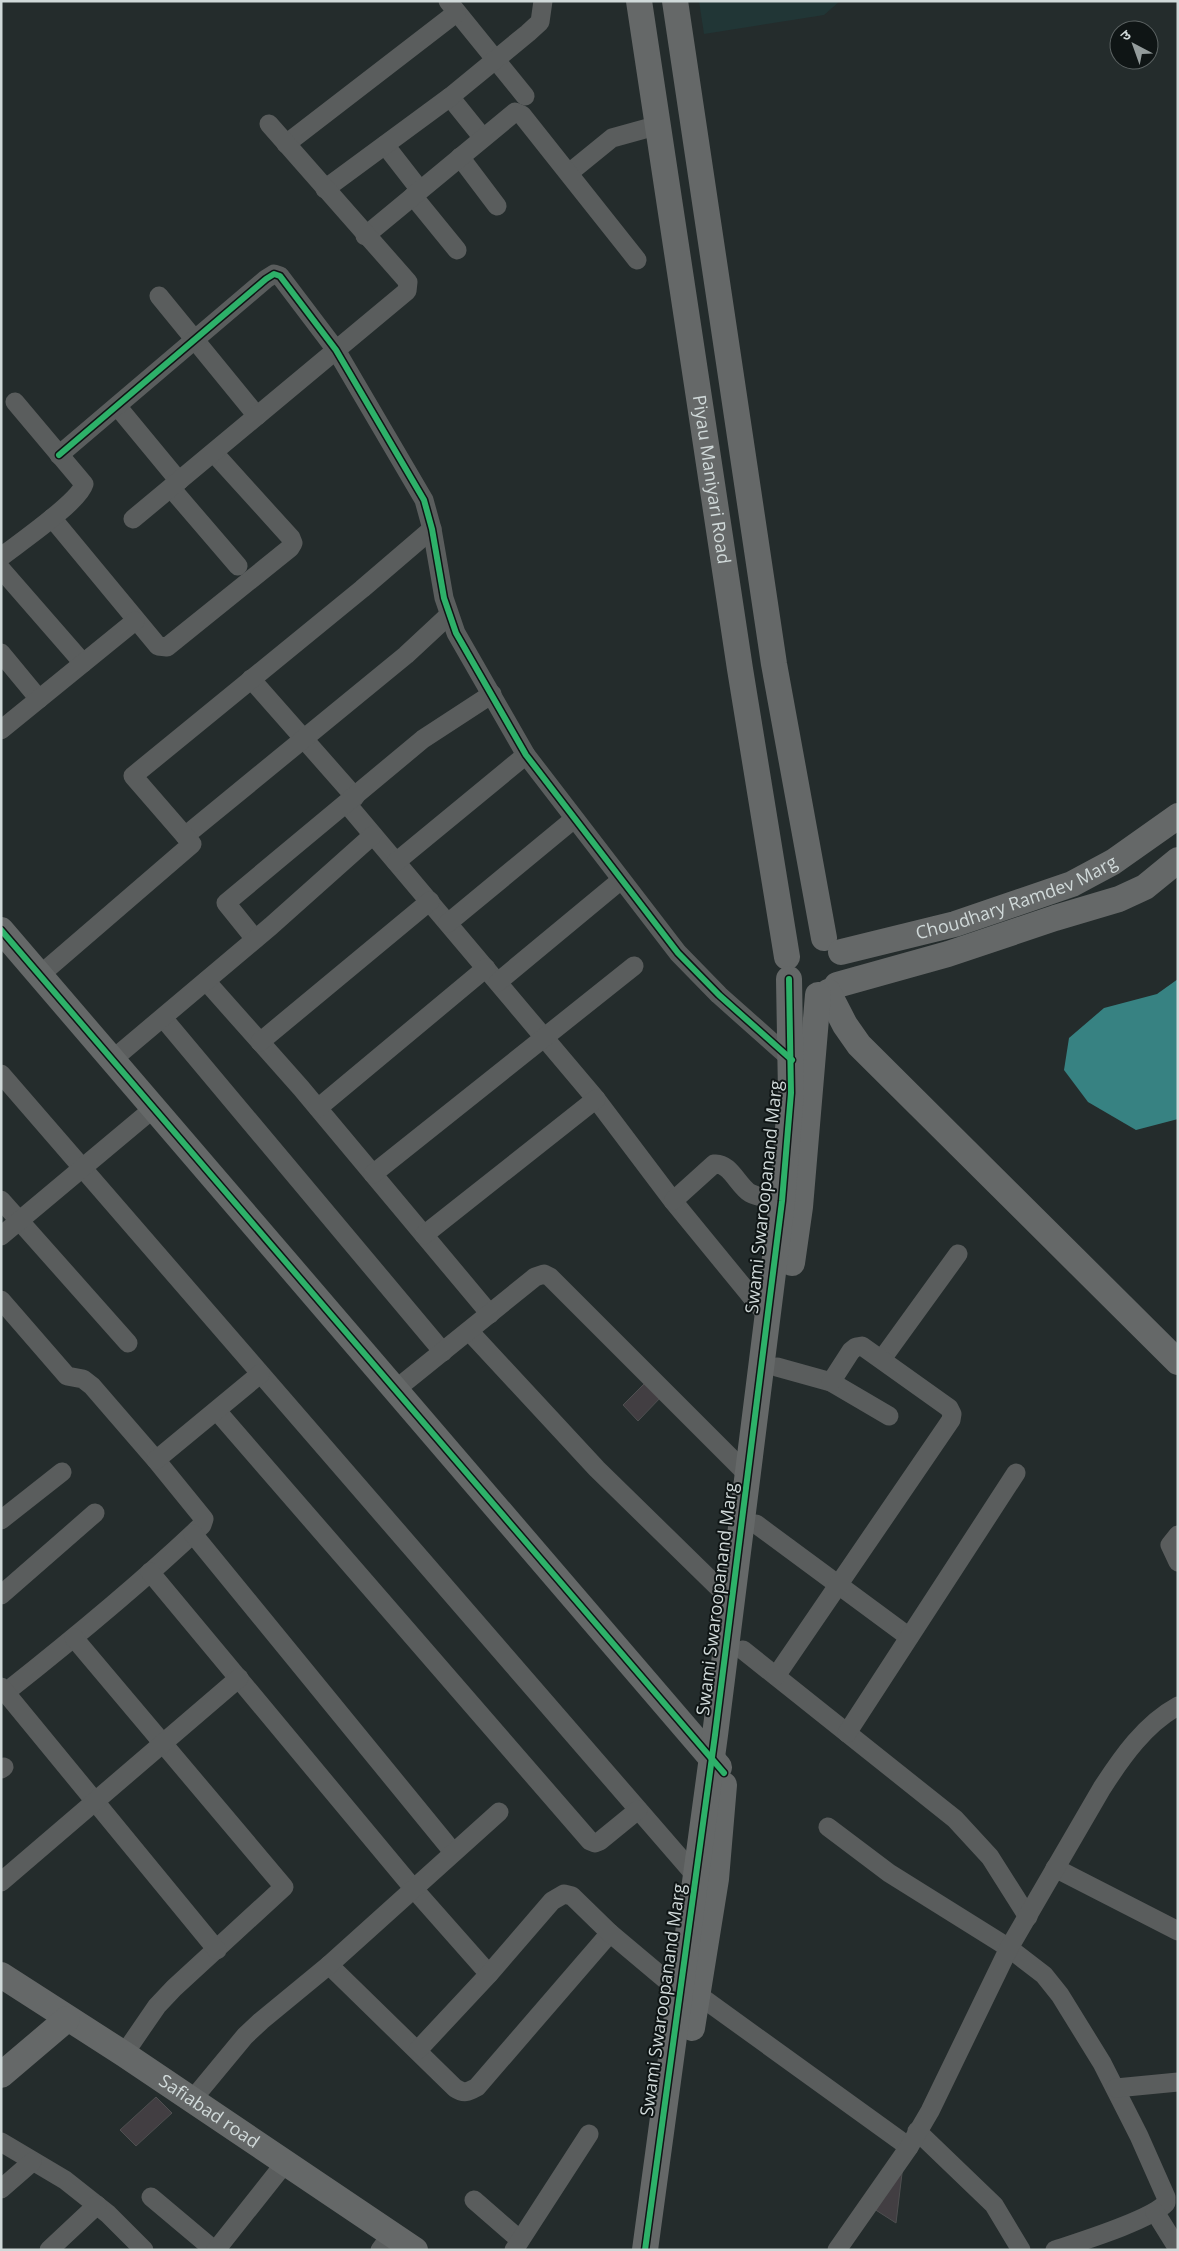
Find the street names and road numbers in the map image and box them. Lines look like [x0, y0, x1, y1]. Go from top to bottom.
street label: Piyau Maniyari Road [688, 393, 737, 566]
street label: Choudhary Ramdev Marg [913, 849, 1121, 944]
street label: Swami Swaroopanand Marg [739, 1079, 787, 1315]
street label: Swami Swaroopanand Marg [690, 1481, 742, 1717]
street label: Swami Swaroopanand Marg [634, 1882, 690, 2118]
street label: Safiabad road [155, 2068, 265, 2153]

